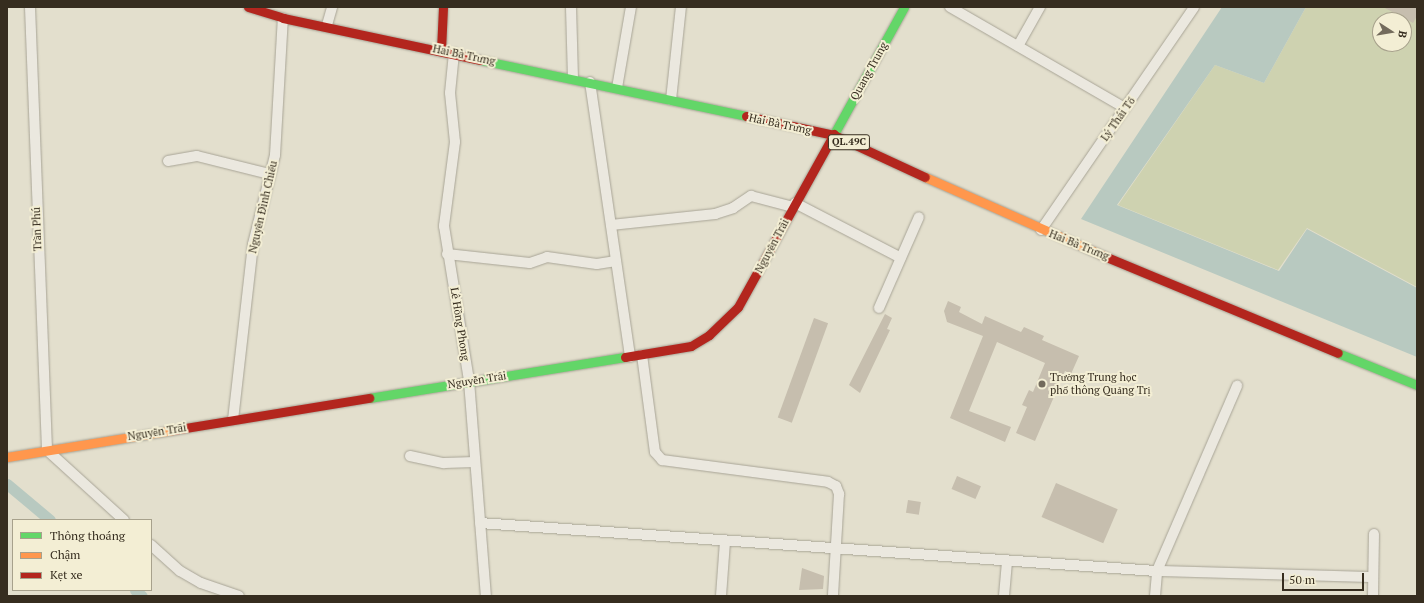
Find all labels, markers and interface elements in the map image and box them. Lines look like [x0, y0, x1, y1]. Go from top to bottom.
north arrow [1372, 12, 1412, 52]
text: B [1395, 29, 1410, 39]
street label: Quang Trung [848, 40, 890, 102]
street label: Hai Bà Trưng [432, 42, 496, 68]
street label: Lý Thái Tổ [1098, 94, 1138, 144]
street label: Hai Bà Trưng [748, 111, 812, 137]
road number: QL.49C [827, 134, 871, 150]
street label: Nguyễn Đình Chiểu [246, 159, 280, 255]
street label: Trần Phú [30, 207, 44, 251]
street label: Nguyễn Trãi [752, 217, 792, 275]
street label: Hai Bà Trưng [1047, 227, 1111, 263]
street label: Lê Hồng Phong [448, 286, 472, 362]
street label: Nguyễn Trãi [447, 369, 507, 391]
place label: Trường Trung học phổ thông Quảng Trị [1050, 371, 1151, 397]
marker: Trường Trung học phổ thông Quảng Trị [1037, 379, 1047, 389]
street label: Nguyễn Trãi [127, 421, 187, 443]
legend [12, 519, 152, 591]
text: Thông thoáng [50, 528, 125, 543]
text: Chậm [50, 547, 80, 562]
scale bar [1284, 565, 1366, 591]
text: Kẹt xe [50, 567, 83, 582]
text: 50 m [1289, 572, 1315, 587]

